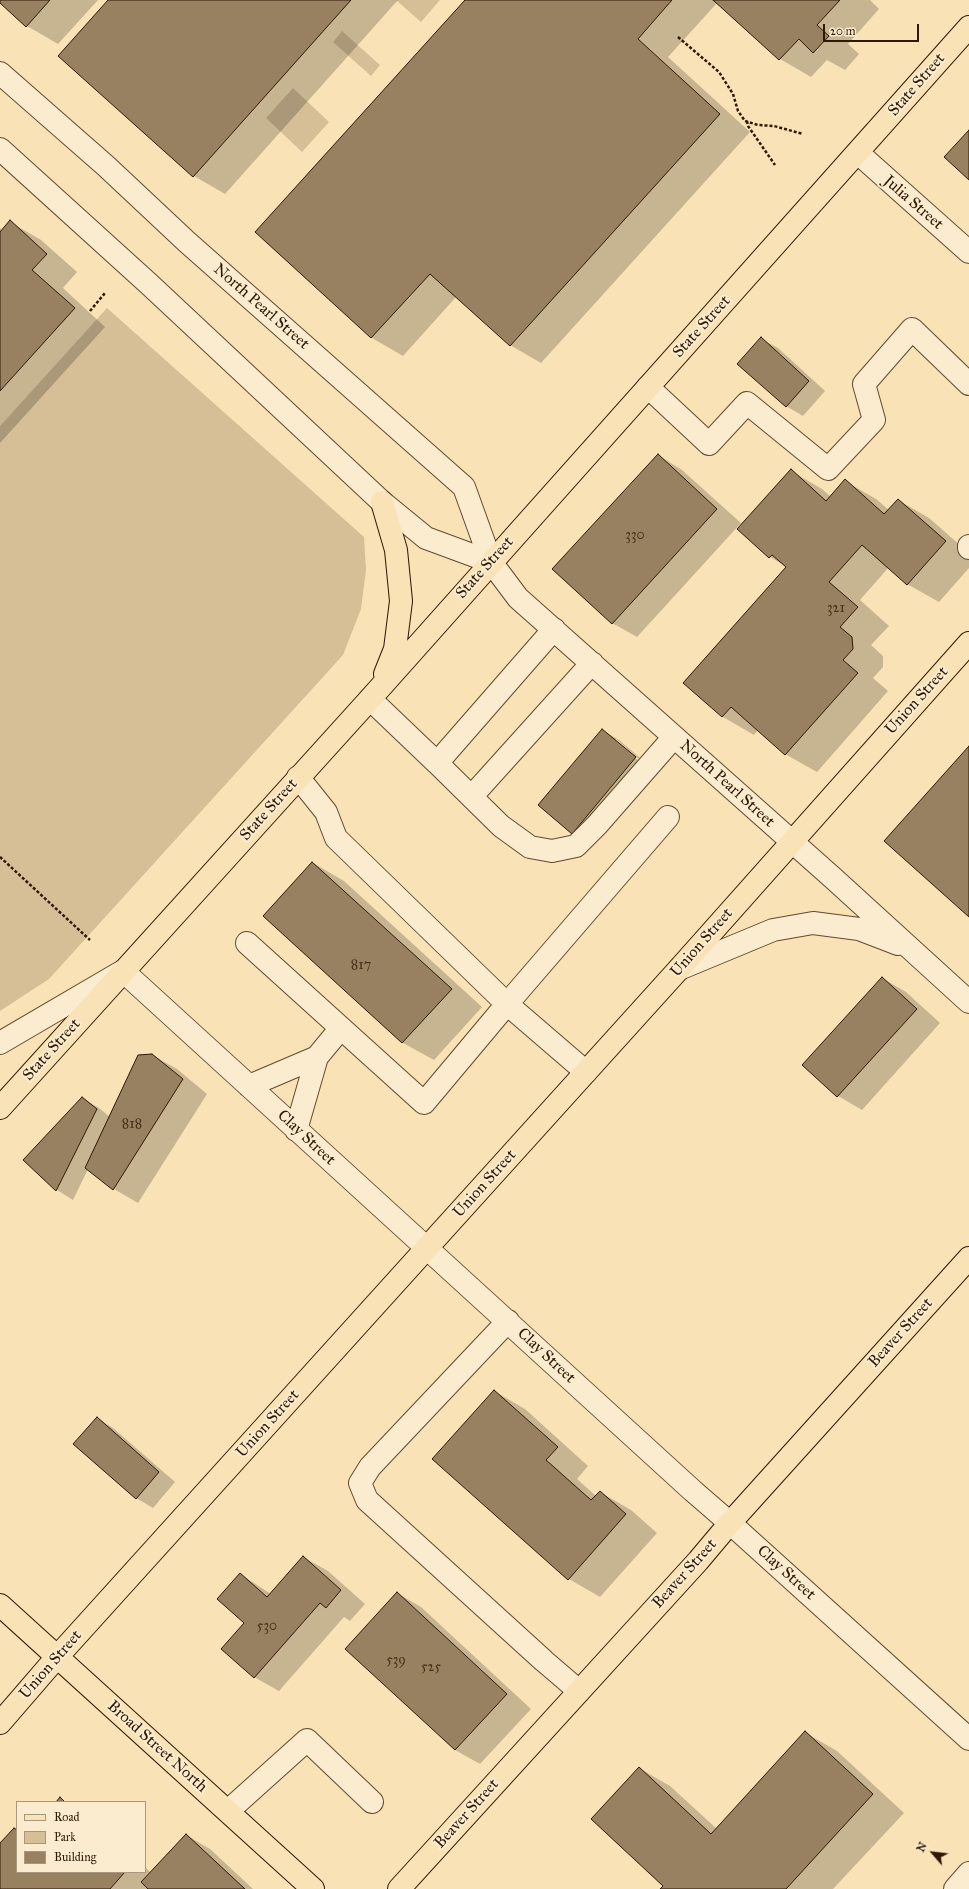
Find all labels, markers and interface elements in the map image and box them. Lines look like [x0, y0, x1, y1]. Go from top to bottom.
scale bar [825, 16, 921, 42]
text: 20 m [830, 24, 856, 38]
street label: State Street [884, 50, 950, 120]
street label: Julia Street [879, 172, 947, 234]
street label: North Pearl Street [209, 260, 313, 354]
street label: State Street [669, 292, 735, 362]
house number: 330 [625, 528, 645, 544]
street label: State Street [452, 533, 518, 603]
house number: 321 [827, 601, 845, 617]
street label: Union Street [881, 663, 953, 739]
street label: North Pearl Street [676, 736, 778, 832]
street label: State Street [236, 775, 302, 845]
street label: Union Street [667, 905, 737, 981]
house number: 817 [351, 958, 371, 974]
street label: State Street [19, 1015, 85, 1085]
street label: Clay Street [273, 1106, 339, 1170]
house number: 818 [122, 1117, 142, 1133]
street label: Union Street [449, 1146, 521, 1222]
street label: Beaver Street [865, 1294, 937, 1372]
street label: Clay Street [513, 1324, 579, 1388]
street label: Union Street [232, 1386, 304, 1462]
street label: Beaver Street [649, 1535, 721, 1613]
street label: Clay Street [753, 1542, 819, 1604]
house number: 530 [257, 1619, 277, 1635]
street label: Union Street [16, 1627, 86, 1703]
house number: 539 [386, 1653, 406, 1669]
house number: 525 [421, 1660, 441, 1676]
street label: Broad Street North [103, 1697, 211, 1797]
street label: Beaver Street [431, 1775, 503, 1853]
legend [16, 1801, 146, 1873]
text: Road [54, 1810, 80, 1824]
text: Park [54, 1830, 76, 1844]
north arrow [913, 1833, 953, 1873]
text: N [914, 1840, 930, 1854]
text: Building [54, 1850, 96, 1864]

